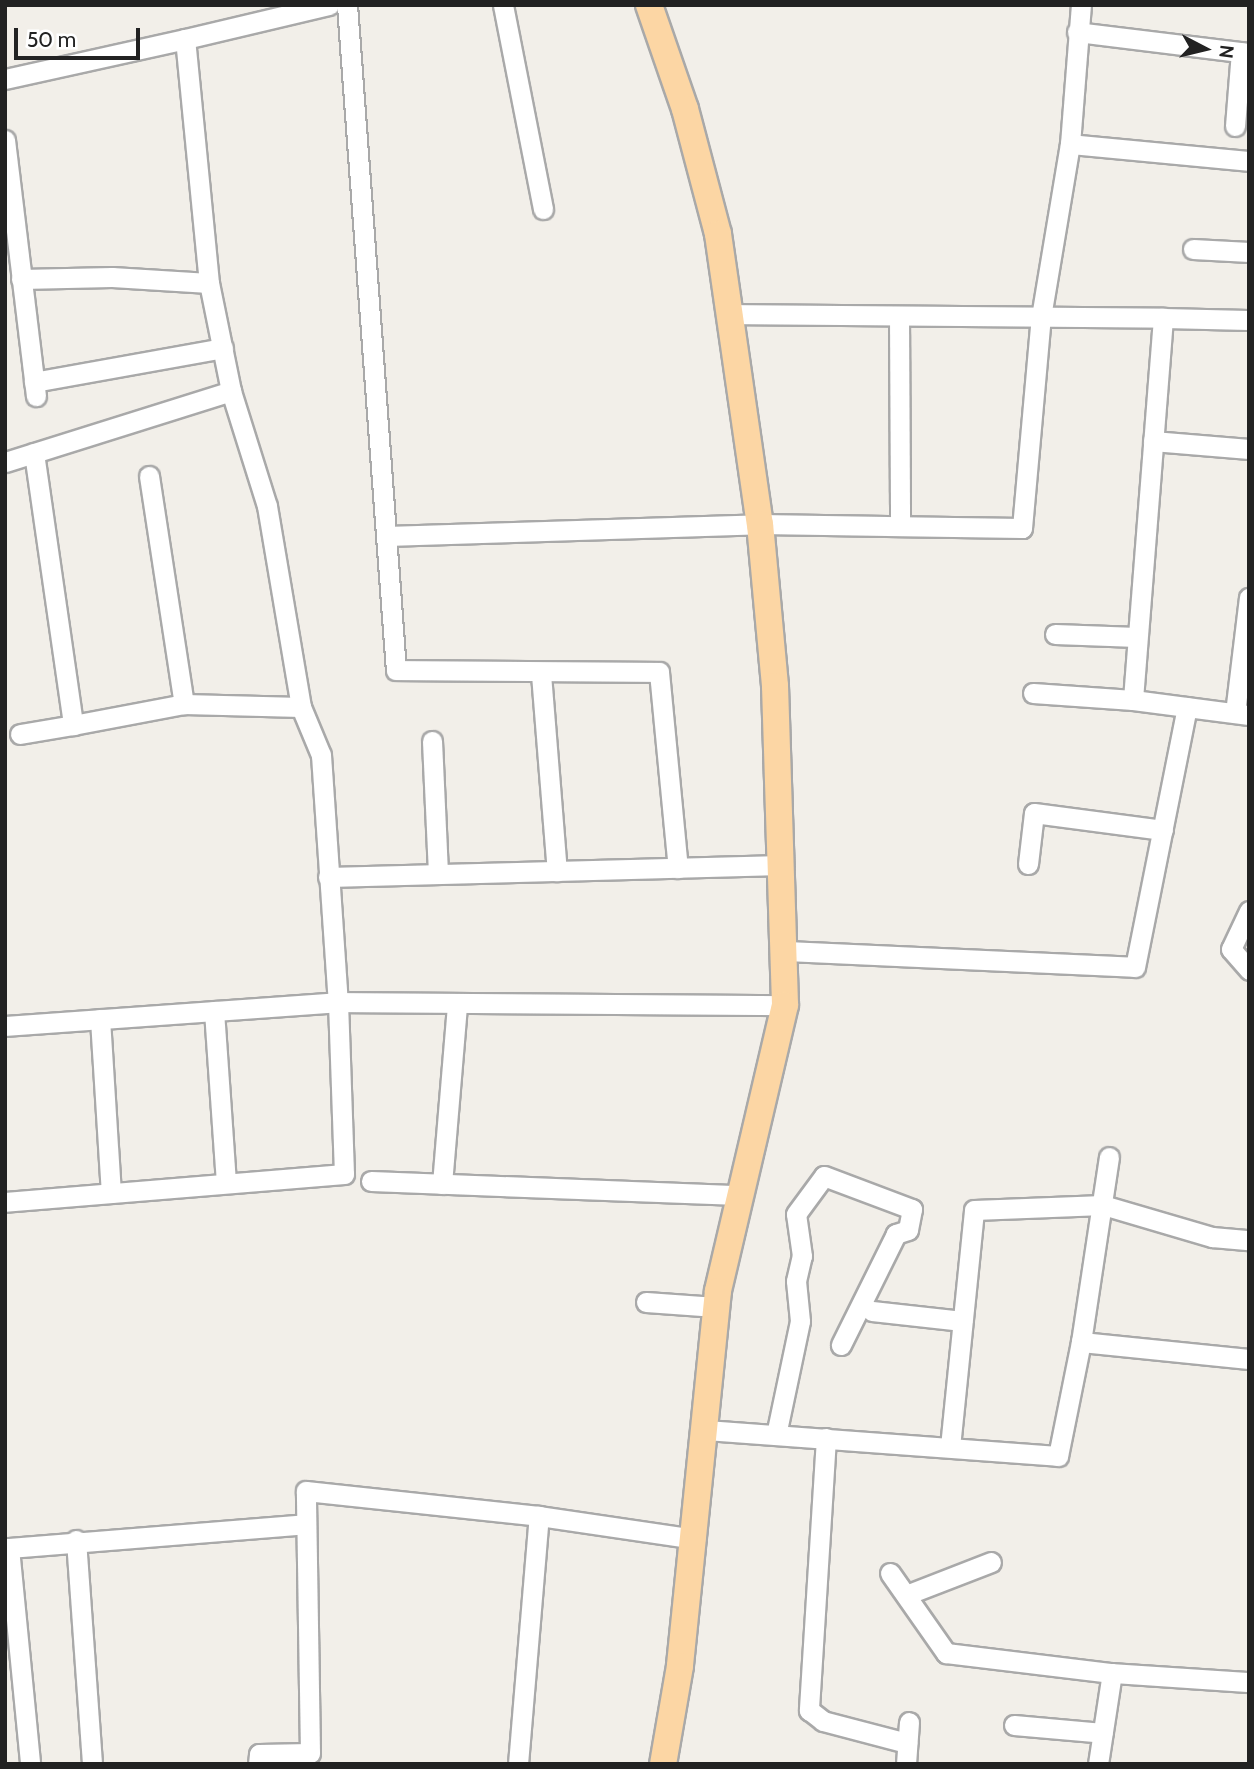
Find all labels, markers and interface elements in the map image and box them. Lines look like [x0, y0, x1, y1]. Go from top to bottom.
scale bar [18, 14, 144, 58]
north arrow [1170, 14, 1240, 84]
text: 50 m [27, 27, 76, 52]
text: N [1214, 44, 1239, 60]

